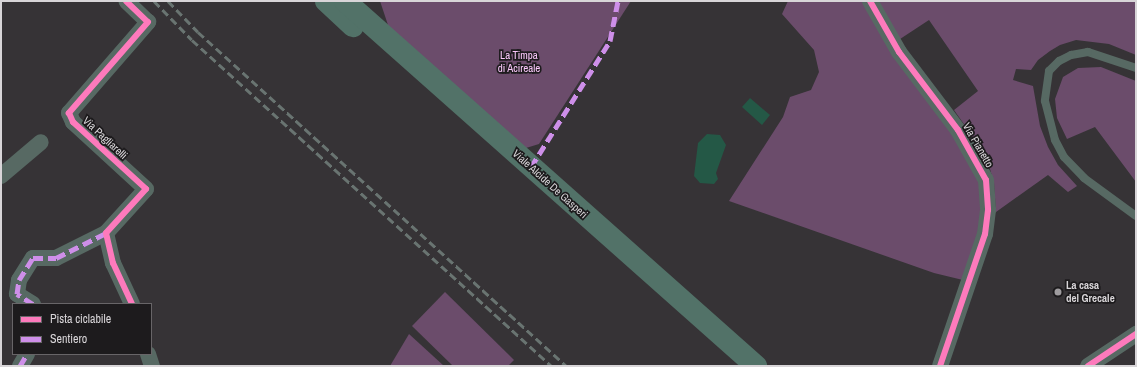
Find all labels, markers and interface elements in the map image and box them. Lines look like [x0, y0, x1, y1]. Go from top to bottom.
park label: La Timpa di Acireale [497, 49, 541, 75]
street label: Via Pagliarelli [80, 114, 130, 162]
street label: Via Pianetto [960, 120, 996, 170]
street label: Viale Alcide De Gasperi [510, 147, 590, 221]
place label: La casa del Grecale [1066, 279, 1115, 305]
marker: La casa del Grecale [1053, 287, 1063, 297]
legend [12, 303, 152, 355]
text: Pista ciclabile [50, 311, 111, 327]
text: Sentiero [50, 331, 87, 347]

